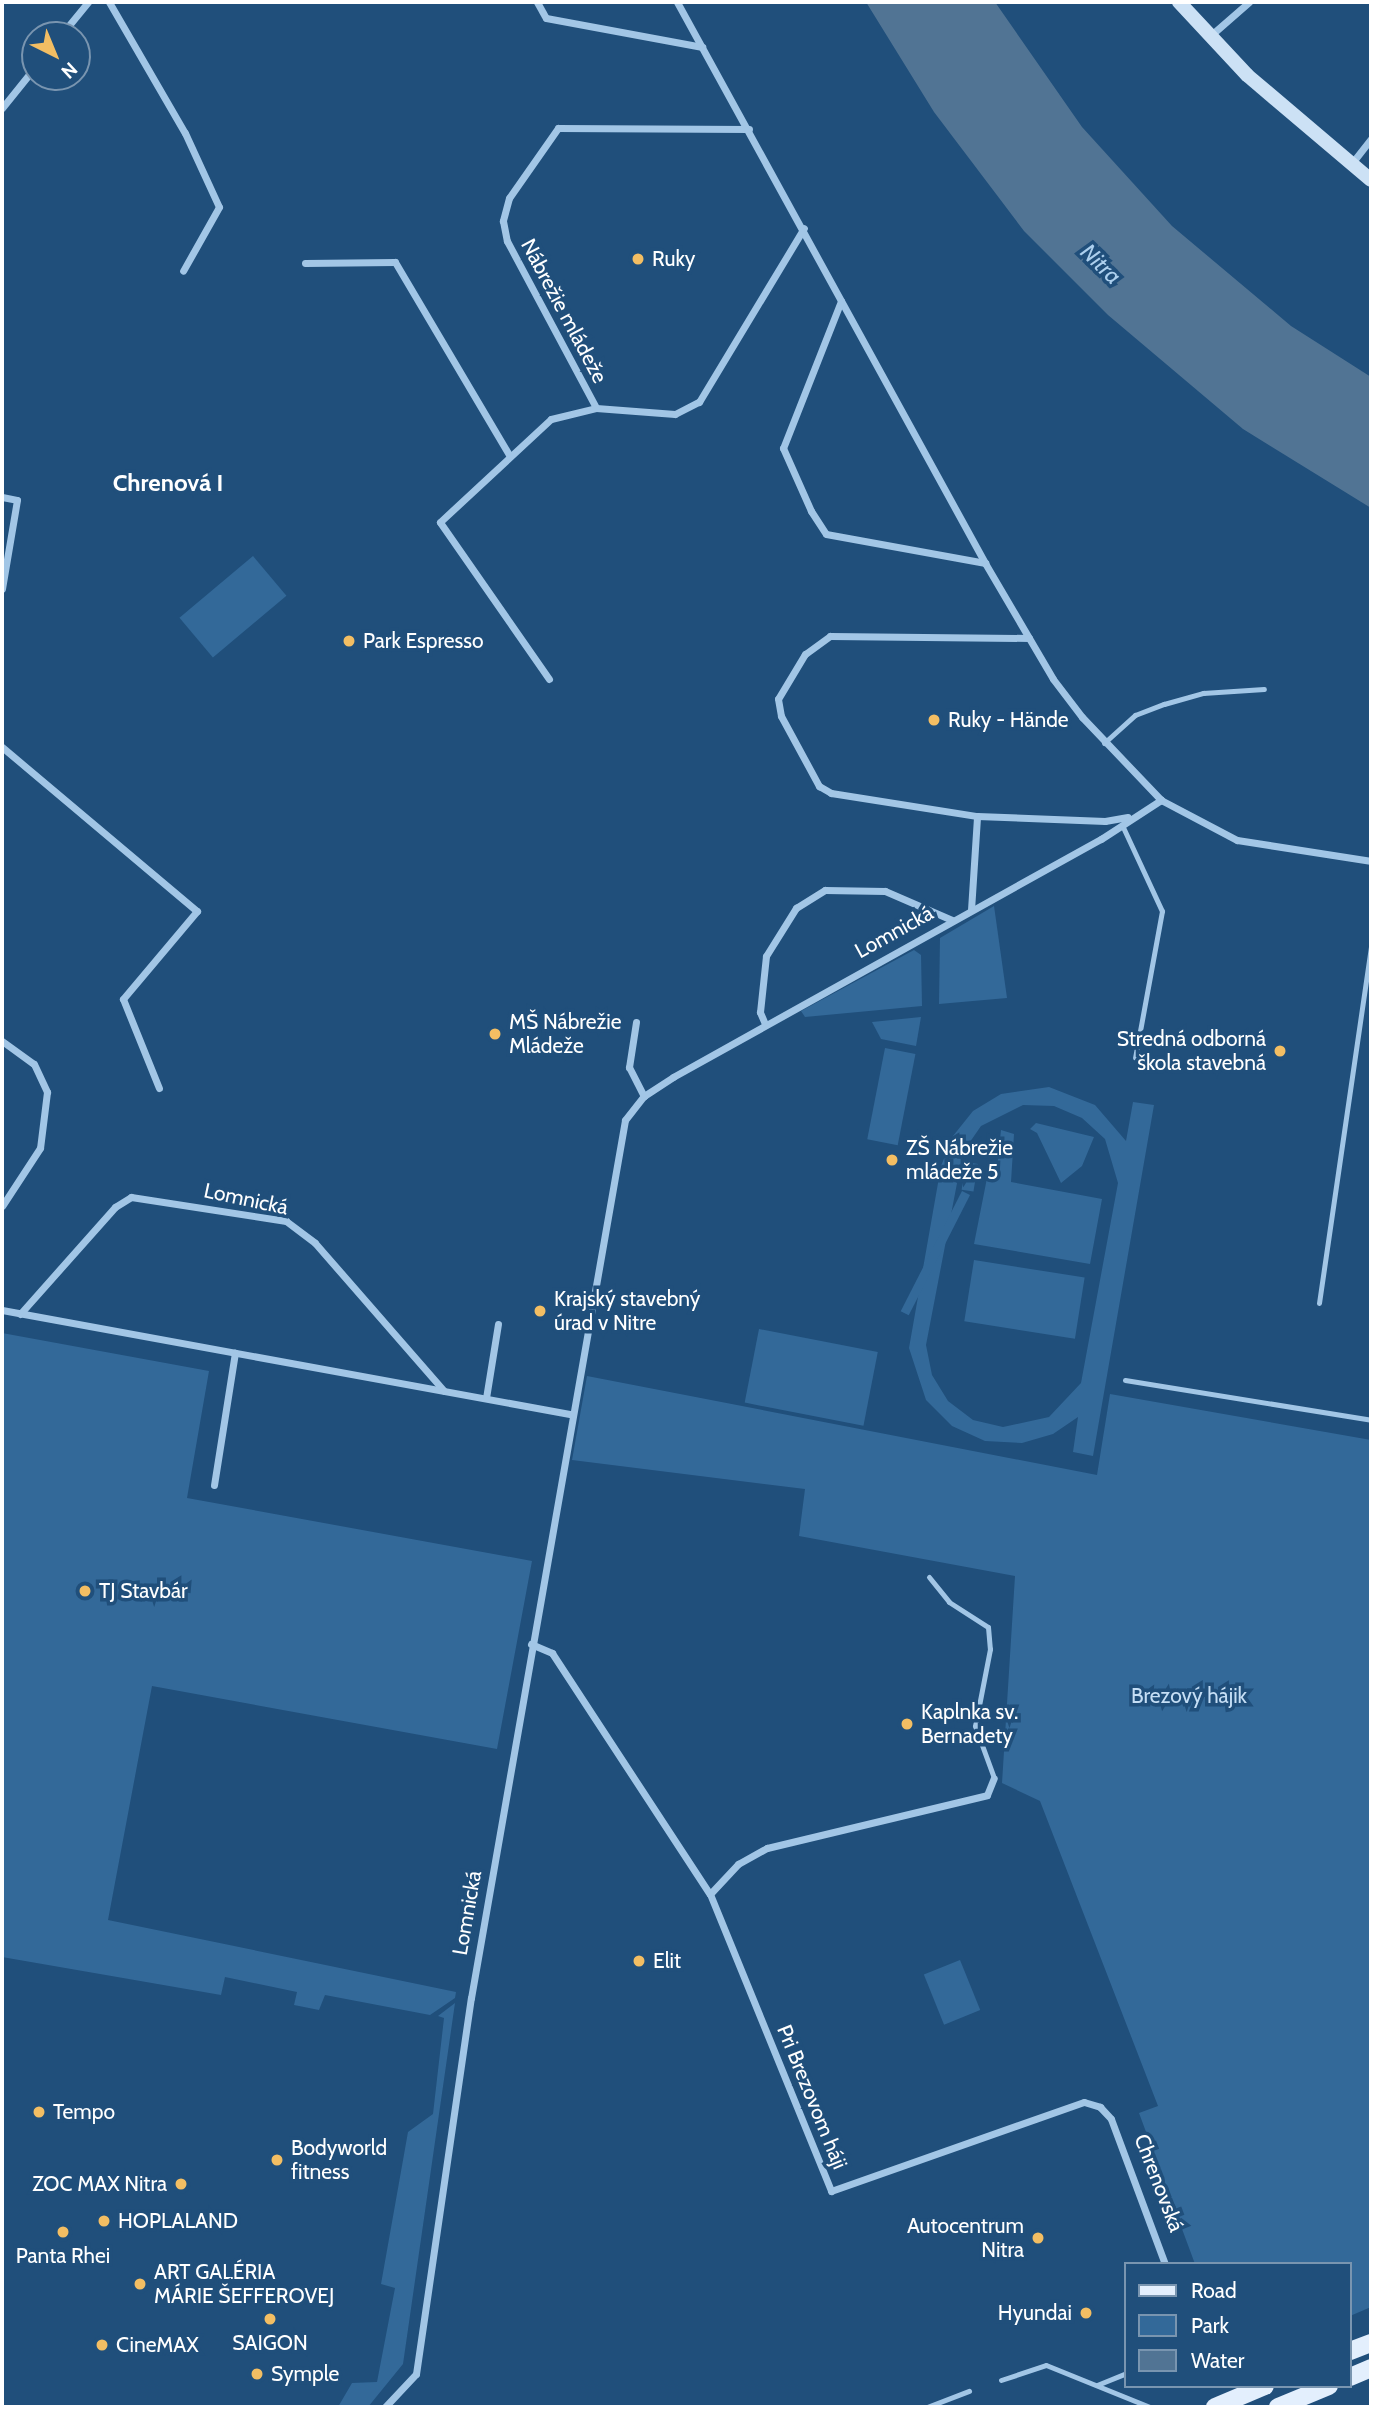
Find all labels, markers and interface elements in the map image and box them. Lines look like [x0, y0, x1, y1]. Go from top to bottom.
north arrow [21, 21, 91, 91]
text: N [57, 57, 82, 83]
street label: Nábrežie mládeže [515, 235, 613, 387]
water label: Nitra [1075, 238, 1127, 290]
place label: Ruky [652, 246, 695, 272]
marker: Ruky [630, 251, 646, 267]
district label: Chrenová I [113, 469, 223, 497]
place label: Park Espresso [363, 628, 484, 654]
marker: Park Espresso [341, 633, 357, 649]
place label: Ruky - Hände [948, 707, 1069, 733]
marker: Ruky - Hände [926, 712, 942, 728]
street label: Lomnická [851, 900, 937, 964]
place label: MŠ Nábrežie Mládeže [509, 1009, 622, 1059]
marker: MŠ Nábrežie Mládeže [487, 1026, 503, 1042]
place label: Stredná odborná škola stavebná [1117, 1026, 1266, 1076]
marker: Stredná odborná škola stavebná [1272, 1043, 1288, 1059]
place label: ZŠ Nábrežie mládeže 5 [906, 1135, 1013, 1185]
marker: ZŠ Nábrežie mládeže 5 [884, 1152, 900, 1168]
street label: Lomnická [202, 1178, 290, 1220]
place label: Krajský stavebný úrad v Nitre [554, 1286, 700, 1336]
marker: Krajský stavebný úrad v Nitre [532, 1303, 548, 1319]
place label: TJ Stavbár [99, 1578, 188, 1604]
marker: TJ Stavbár [77, 1583, 93, 1599]
park label: Brezový hájik [1131, 1683, 1247, 1709]
place label: Kaplnka sv. Bernadety [921, 1699, 1018, 1749]
marker: Kaplnka sv. Bernadety [899, 1716, 915, 1732]
street label: Lomnická [447, 1869, 487, 1957]
place label: Elit [653, 1948, 681, 1974]
marker: Elit [631, 1953, 647, 1969]
street label: Pri Brezovom háji [772, 2021, 852, 2173]
place label: Tempo [53, 2099, 115, 2125]
marker: Tempo [31, 2104, 47, 2120]
street label: Chrenovská [1129, 2130, 1189, 2236]
place label: Bodyworld fitness [291, 2135, 387, 2185]
marker: Bodyworld fitness [269, 2152, 285, 2168]
place label: ZOC MAX Nitra [32, 2171, 167, 2197]
marker: ZOC MAX Nitra [173, 2176, 189, 2192]
place label: HOPLALAND [118, 2208, 238, 2234]
marker: HOPLALAND [96, 2213, 112, 2229]
place label: Autocentrum Nitra [907, 2213, 1024, 2263]
marker: Panta Rhei [55, 2224, 71, 2240]
marker: Autocentrum Nitra [1030, 2230, 1046, 2246]
place label: Panta Rhei [16, 2243, 110, 2269]
place label: ART GALÉRIA MÁRIE ŠEFFEROVEJ [154, 2259, 334, 2309]
legend [1124, 2262, 1352, 2388]
marker: ART GALÉRIA MÁRIE ŠEFFEROVEJ [132, 2276, 148, 2292]
text: Road [1191, 2278, 1237, 2303]
place label: Hyundai [998, 2300, 1072, 2326]
marker: Hyundai [1078, 2305, 1094, 2321]
marker: SAIGON [262, 2311, 278, 2327]
text: Park [1191, 2313, 1229, 2338]
place label: SAIGON [232, 2330, 308, 2356]
place label: CineMAX [116, 2332, 199, 2358]
marker: CineMAX [94, 2337, 110, 2353]
text: Water [1191, 2348, 1244, 2373]
place label: Symple [271, 2361, 339, 2387]
marker: Symple [249, 2366, 265, 2382]

